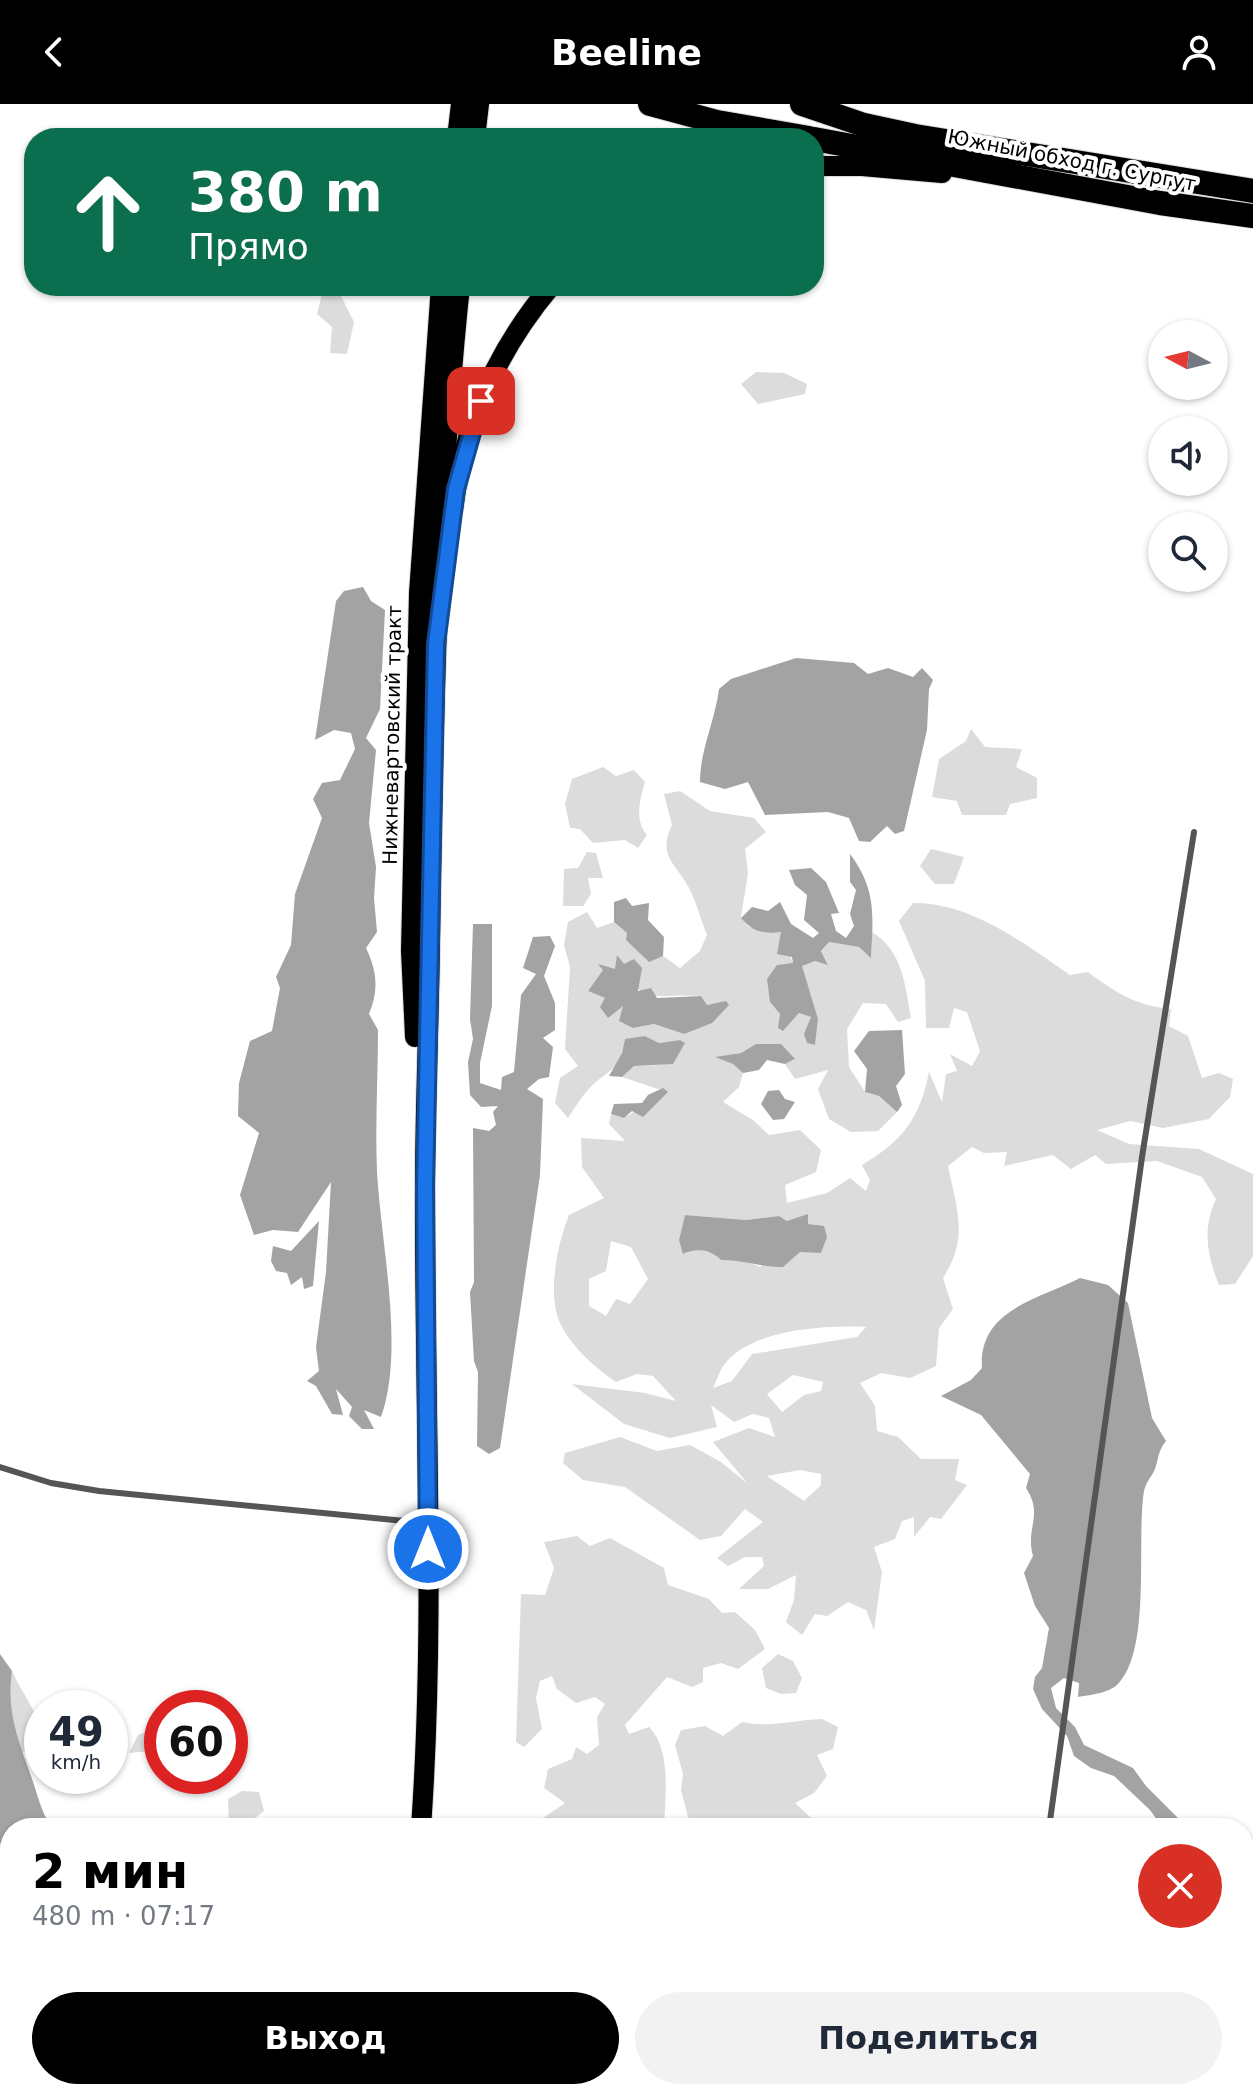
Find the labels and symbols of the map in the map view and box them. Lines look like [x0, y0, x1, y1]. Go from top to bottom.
street label: Южный обход г. Сургут [946, 124, 1199, 196]
north arrow [1148, 320, 1228, 400]
pin [447, 367, 515, 435]
street label: Нижневартовский тракт [378, 605, 406, 865]
position arrow [386, 1507, 470, 1591]
speed limit sign: 60 [144, 1690, 248, 1794]

